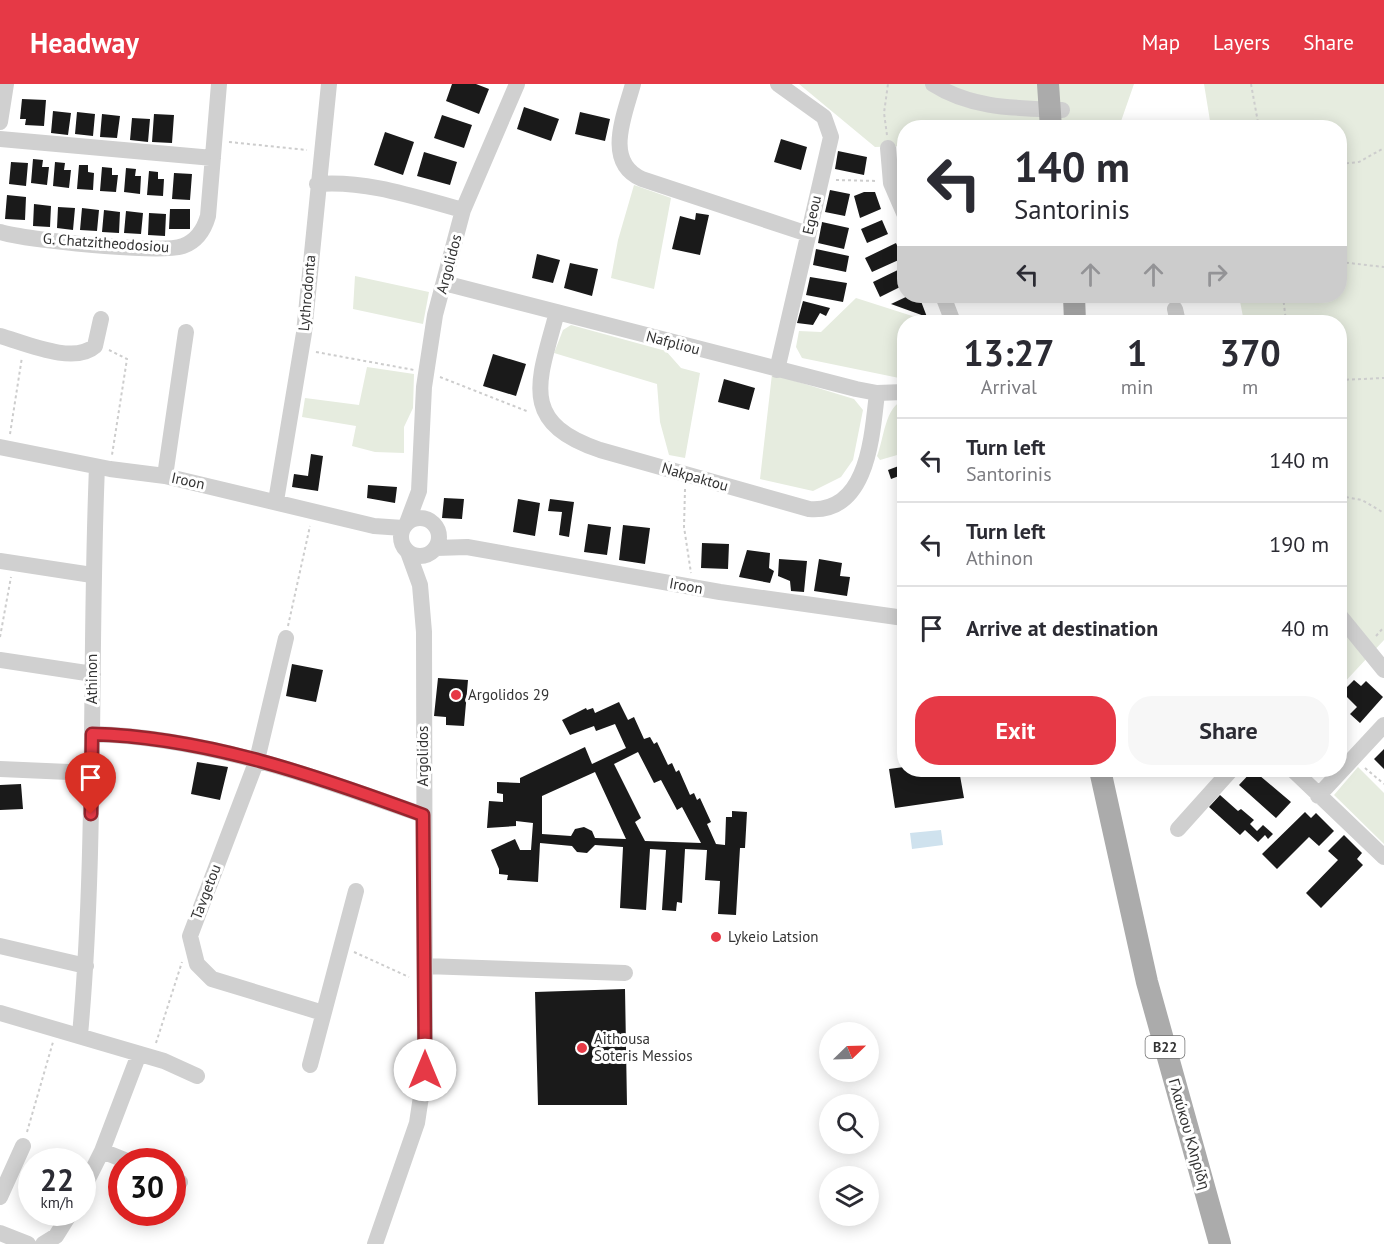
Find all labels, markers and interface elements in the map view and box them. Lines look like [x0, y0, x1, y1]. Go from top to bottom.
text: Headway [30, 24, 139, 61]
text: Map [1142, 29, 1180, 56]
text: Layers [1213, 29, 1270, 56]
text: Share [1303, 29, 1354, 56]
text: 140 m [1014, 139, 1130, 194]
icon: left [915, 144, 993, 222]
text: Santorinis [1014, 192, 1130, 226]
street label: Egeou [798, 193, 825, 236]
street label: G. Chatzitheodosiou [42, 229, 170, 256]
street label: Argolidos [431, 232, 466, 296]
street label: Lythrodonta [294, 254, 319, 332]
icon: left [1011, 258, 1044, 291]
icon: ahead [1074, 258, 1107, 291]
icon: ahead [1137, 258, 1170, 291]
icon: right [1200, 258, 1233, 291]
street label: Nafpliou [644, 326, 702, 359]
text: 13:27 [963, 329, 1055, 376]
text: 1 [1127, 329, 1147, 376]
text: 370 [1220, 329, 1281, 376]
text: Arrival [981, 374, 1037, 400]
text: min [1121, 374, 1153, 400]
text: m [1242, 374, 1258, 400]
text: Turn left [966, 433, 1046, 461]
icon: left [915, 444, 948, 477]
text: 140 m [1269, 446, 1329, 474]
street label: Nakpaktou [660, 458, 731, 495]
text: Santorinis [966, 461, 1052, 487]
street label: Iroon [170, 468, 207, 493]
text: Turn left [966, 517, 1046, 545]
icon: left [915, 528, 948, 561]
text: 190 m [1269, 530, 1329, 558]
text: Athinon [966, 545, 1033, 571]
street label: Iroon [668, 573, 704, 598]
icon: arrive [915, 612, 948, 645]
text: Arrive at destination [966, 614, 1158, 642]
text: 40 m [1281, 614, 1329, 642]
street label: Athinon [82, 654, 101, 704]
place label: Argolidos 29 [468, 685, 549, 704]
marker: Argolidos 29 [449, 688, 463, 702]
button: Exit [915, 696, 1116, 765]
button: Share [1128, 696, 1329, 765]
street label: Argolidos [413, 726, 432, 786]
pin [65, 752, 116, 814]
icon: arrive [74, 761, 107, 794]
street label: Tavgetou [186, 861, 225, 922]
place label: Lykeio Latsion [728, 927, 819, 946]
marker: Lykeio Latsion [709, 930, 723, 944]
north arrow [819, 1022, 879, 1082]
map controls [819, 1022, 879, 1226]
place label: Aithousa Soteris Messios [594, 1029, 692, 1065]
road number: B22 [1146, 1036, 1184, 1058]
position arrow [393, 1038, 457, 1102]
marker: Aithousa Soteris Messios [575, 1041, 589, 1055]
street label: Γλαύκου Κληρίδη [1165, 1076, 1214, 1192]
button: search [819, 1094, 879, 1154]
speed limit sign: 30 [108, 1148, 186, 1226]
text: 22 [40, 1160, 74, 1199]
button: layers [819, 1166, 879, 1226]
text: km/h [41, 1193, 73, 1212]

